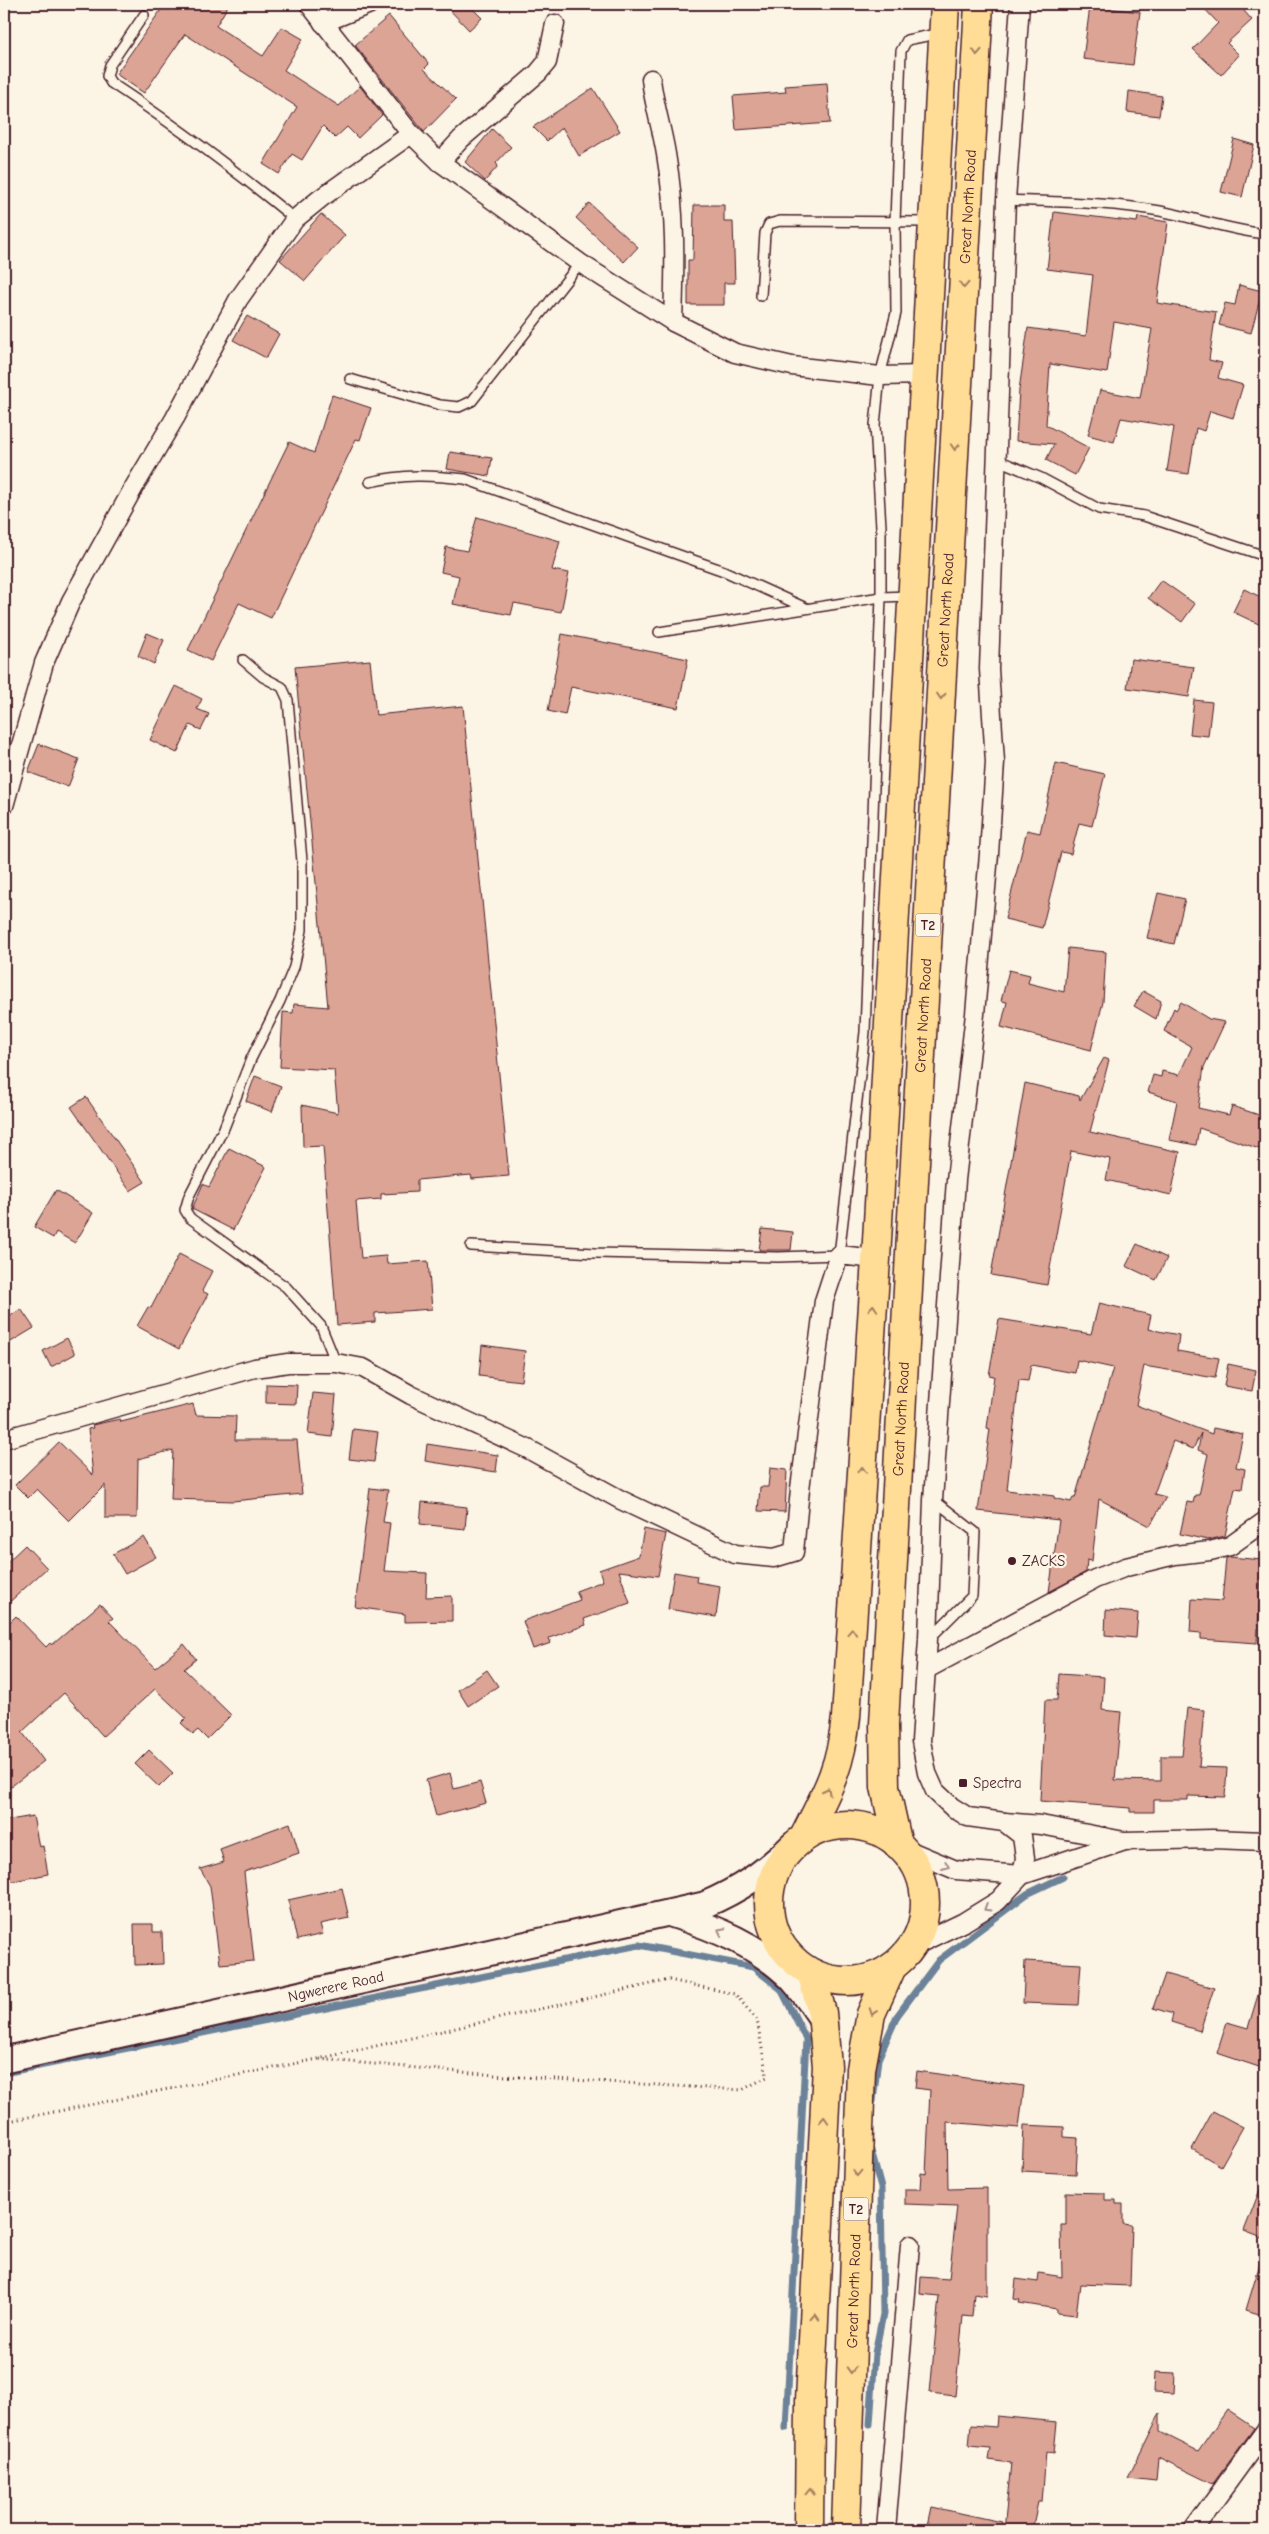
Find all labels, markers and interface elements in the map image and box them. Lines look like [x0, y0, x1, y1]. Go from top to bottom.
one-way arrow [971, 49, 982, 57]
street label: Great North Road [956, 149, 980, 264]
one-way arrow [958, 281, 969, 289]
one-way arrow [949, 443, 960, 451]
street label: Great North Road [933, 552, 958, 668]
one-way arrow [935, 693, 946, 701]
road number: T2 [916, 914, 940, 936]
street label: Great North Road [911, 958, 935, 1073]
one-way arrow [867, 1304, 878, 1312]
street label: Great North Road [889, 1361, 913, 1477]
one-way arrow [857, 1466, 868, 1474]
place label: ZACKS [1022, 1552, 1065, 1570]
marker: ZACKS [1006, 1555, 1018, 1567]
one-way arrow [846, 1628, 857, 1636]
place label: Spectra [973, 1774, 1022, 1792]
marker: Spectra [957, 1777, 969, 1789]
one-way arrow [821, 1788, 831, 1797]
one-way arrow [941, 1860, 950, 1870]
one-way arrow [983, 1902, 992, 1912]
one-way arrow [718, 1927, 727, 1937]
street label: Ngwerere Road [286, 1967, 386, 2006]
one-way arrow [869, 2007, 879, 2016]
one-way arrow [819, 2116, 830, 2124]
one-way arrow [852, 2169, 863, 2177]
road number: T2 [844, 2198, 868, 2220]
street label: Great North Road [843, 2234, 865, 2349]
one-way arrow [809, 2313, 820, 2321]
one-way arrow [846, 2367, 856, 2375]
one-way arrow [805, 2488, 815, 2496]

